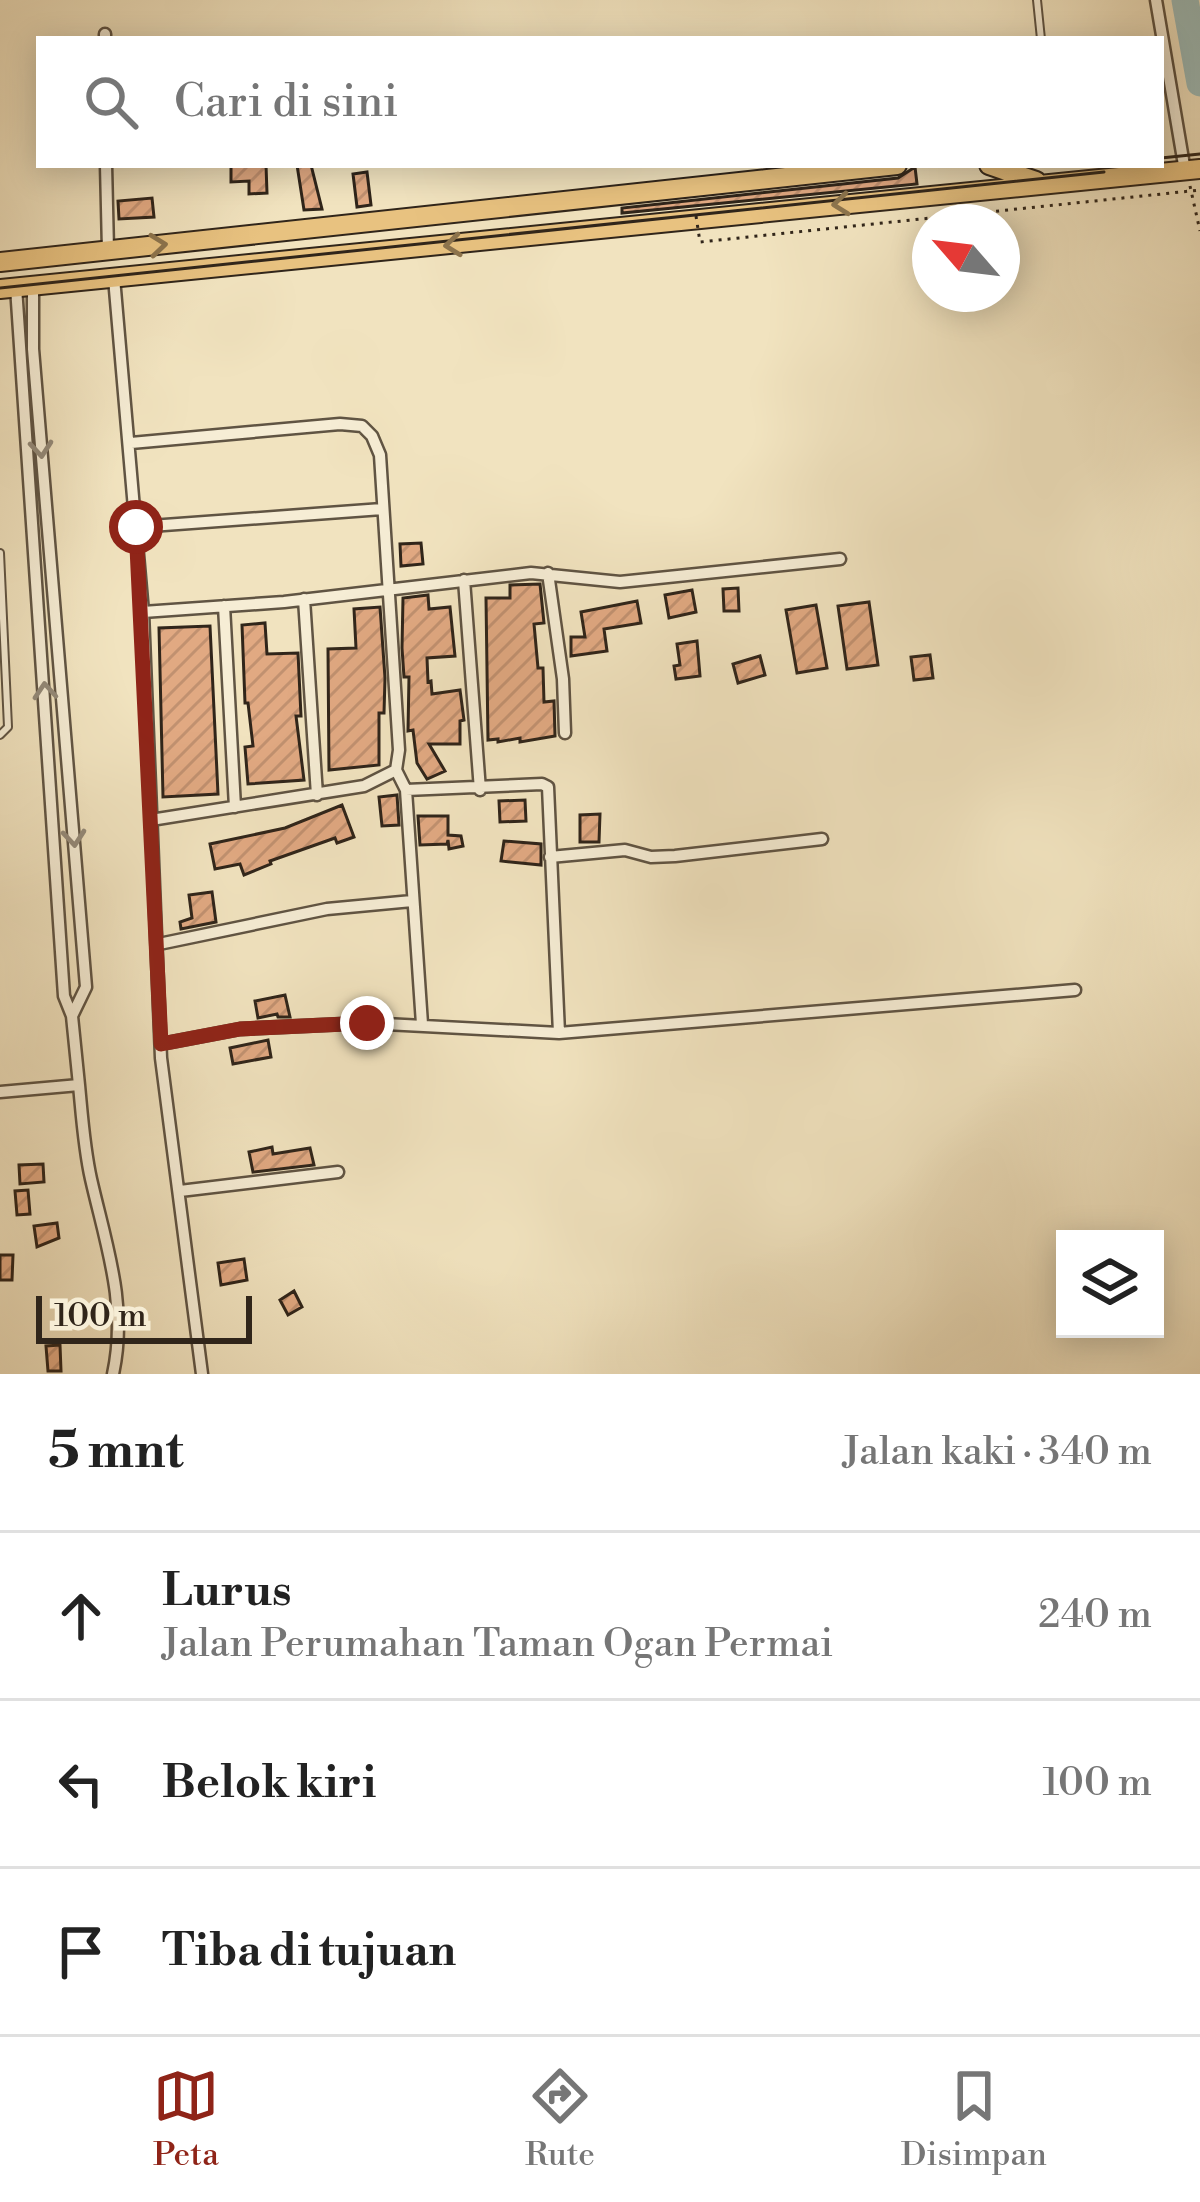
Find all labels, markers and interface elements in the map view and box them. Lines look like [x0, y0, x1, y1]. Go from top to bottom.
search box [36, 36, 1164, 168]
icon: search [78, 69, 144, 135]
text: Cari di sini [174, 74, 398, 131]
one-way arrow [831, 191, 850, 216]
north arrow [912, 204, 1020, 312]
one-way arrow [443, 232, 462, 257]
one-way arrow [149, 233, 168, 258]
one-way arrow [28, 440, 54, 459]
route start [109, 500, 163, 554]
one-way arrow [32, 681, 58, 700]
one-way arrow [61, 829, 86, 848]
route end [340, 996, 394, 1050]
map controls [1056, 1230, 1164, 1338]
button: layers [1056, 1230, 1164, 1338]
scale bar [36, 1290, 252, 1343]
text: 100 m [54, 1296, 147, 1337]
text: 5 mnt [48, 1420, 184, 1484]
text: Jalan kaki · 340 m [843, 1428, 1152, 1477]
text: Lurus [162, 1563, 292, 1620]
icon: ahead [48, 1583, 114, 1649]
text: 240 m [1038, 1591, 1152, 1640]
text: Jalan Perumahan Taman Ogan Permai [162, 1620, 833, 1669]
icon: left [48, 1751, 114, 1817]
text: Belok kiri [162, 1755, 376, 1812]
text: 100 m [1043, 1759, 1152, 1808]
icon: arrive [48, 1919, 114, 1985]
text: Tiba di tujuan [162, 1923, 456, 1980]
tab: Peta [153, 2063, 219, 2176]
tab: Rute [525, 2063, 595, 2176]
tab: Disimpan [901, 2063, 1047, 2176]

